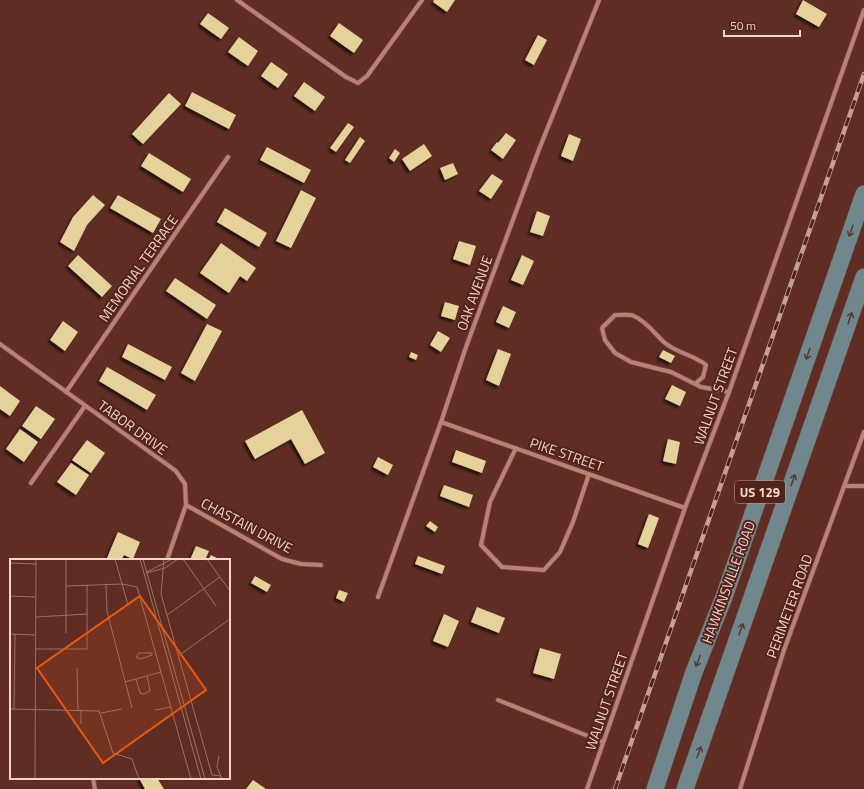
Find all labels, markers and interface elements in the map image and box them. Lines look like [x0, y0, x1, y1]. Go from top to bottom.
scale bar [724, 12, 800, 38]
text: 50 m [730, 16, 756, 35]
street label: MEMORIAL TERRACE [93, 210, 183, 326]
one-way arrow [847, 225, 854, 238]
street label: OAK AVENUE [451, 252, 497, 333]
one-way arrow [846, 312, 854, 324]
street label: WALNUT STREET [688, 344, 743, 448]
one-way arrow [804, 348, 812, 360]
street label: TABOR DRIVE [94, 395, 172, 460]
street label: PIKE STREET [527, 432, 607, 477]
one-way arrow [789, 474, 797, 486]
road number: US 129 [735, 481, 785, 503]
street label: CHASTAIN DRIVE [198, 492, 297, 558]
street label: HAWKINSVILLE ROAD [696, 518, 760, 646]
street label: PERIMETER ROAD [760, 551, 818, 661]
inset map [10, 559, 230, 779]
one-way arrow [738, 623, 745, 636]
street label: WALNUT STREET [579, 649, 633, 753]
one-way arrow [694, 654, 702, 666]
one-way arrow [695, 747, 703, 759]

